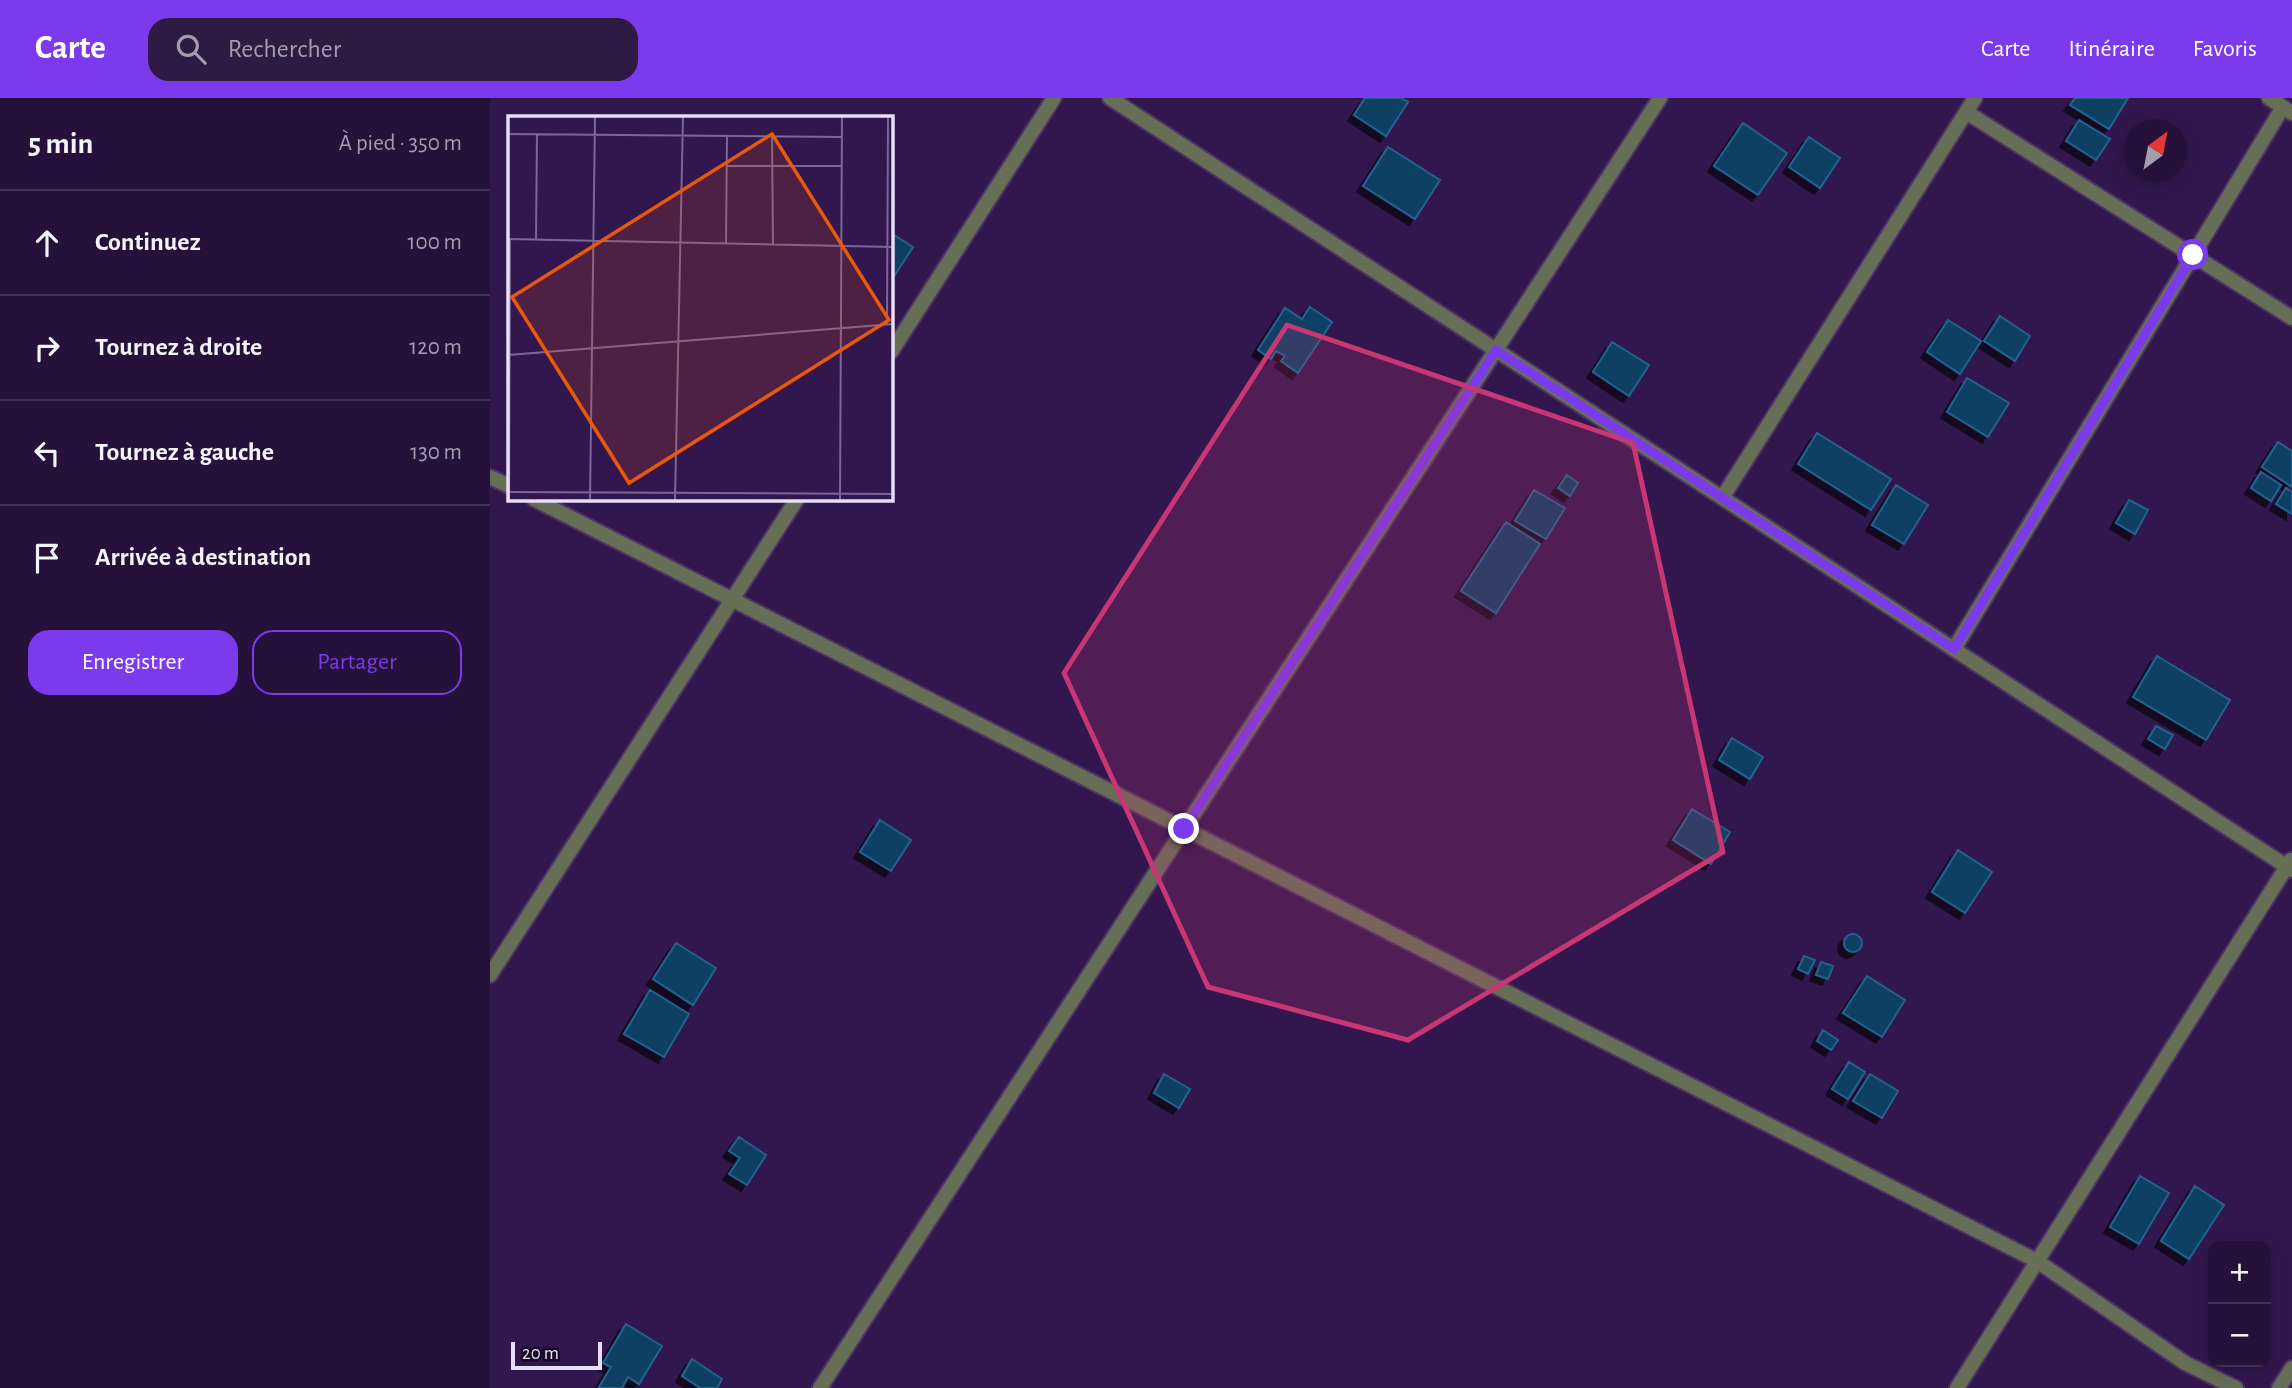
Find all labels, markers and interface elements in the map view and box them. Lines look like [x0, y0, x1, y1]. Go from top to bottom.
search box [148, 18, 638, 81]
icon: search [172, 30, 210, 68]
text: Carte [35, 32, 106, 65]
text: Rechercher [228, 36, 341, 62]
text: Carte [1981, 37, 2030, 61]
text: Itinéraire [2068, 37, 2155, 61]
text: Favoris [2193, 37, 2257, 61]
inset map [508, 116, 892, 500]
north arrow [2124, 119, 2187, 182]
text: 5 min [28, 129, 93, 159]
text: À pied · 350 m [339, 132, 462, 155]
icon: ahead [28, 224, 66, 262]
text: Continuez [95, 229, 201, 255]
text: 100 m [408, 231, 462, 254]
route start [2177, 239, 2208, 270]
icon: right [28, 329, 66, 367]
text: Tournez à droite [95, 334, 262, 360]
text: 120 m [409, 336, 462, 359]
icon: left [28, 434, 66, 472]
text: Tournez à gauche [95, 439, 274, 465]
text: 130 m [410, 441, 462, 464]
icon: arrive [28, 539, 66, 577]
text: Arrivée à destination [95, 544, 311, 570]
button: Enregistrer [28, 630, 238, 695]
button: Partager [252, 630, 462, 695]
route end [1168, 813, 1199, 844]
map controls [2208, 1241, 2271, 1367]
button: + [2208, 1241, 2271, 1304]
button: − [2208, 1304, 2271, 1367]
scale bar [511, 1339, 602, 1371]
text: 20 m [522, 1344, 559, 1363]

